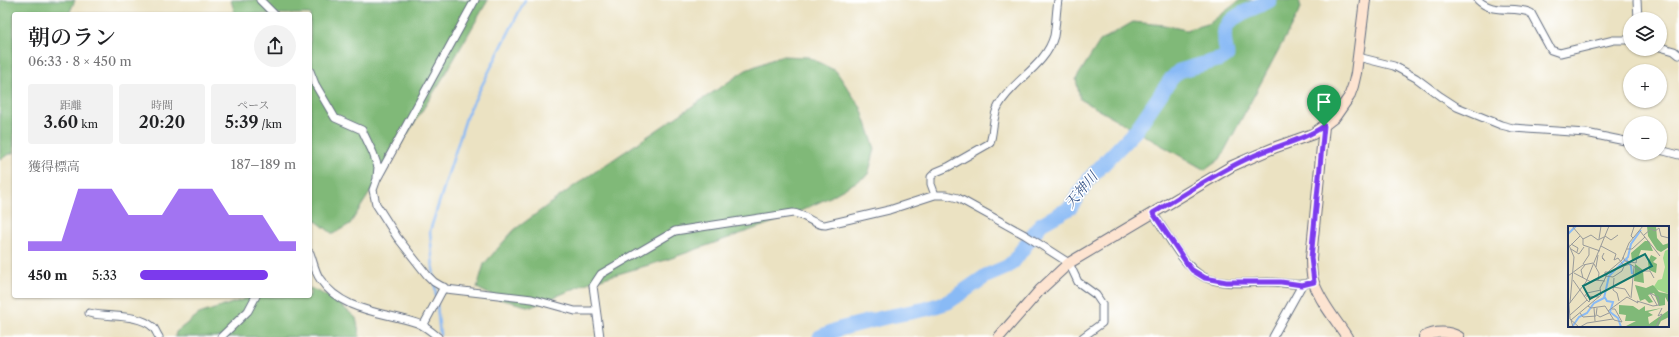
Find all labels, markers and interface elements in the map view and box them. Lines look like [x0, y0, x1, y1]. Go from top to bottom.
map controls [1623, 12, 1667, 160]
button: layers [1623, 12, 1667, 56]
text: 朝のラン [28, 24, 116, 51]
button: share [254, 25, 296, 67]
text: 06:33 · 8 × 450 m [28, 53, 132, 69]
button: + [1623, 64, 1667, 108]
pin [1307, 85, 1341, 126]
icon: arrive [1313, 91, 1335, 113]
text: 距離 [60, 98, 82, 112]
text: 時間 [151, 98, 173, 112]
text: ペース [237, 98, 270, 112]
text: 3.60 [43, 112, 78, 132]
text: 20:20 [139, 112, 185, 132]
text: 5:39 [225, 112, 259, 132]
button: − [1623, 116, 1667, 160]
text: km [78, 117, 98, 131]
text: /km [259, 117, 282, 131]
text: 187–189 m [231, 156, 296, 172]
text: 獲得標高 [28, 158, 80, 174]
water label: 天神川 [1061, 167, 1103, 212]
inset map [1568, 226, 1669, 327]
text: 450 m [28, 267, 67, 283]
text: 5:33 [92, 267, 117, 283]

